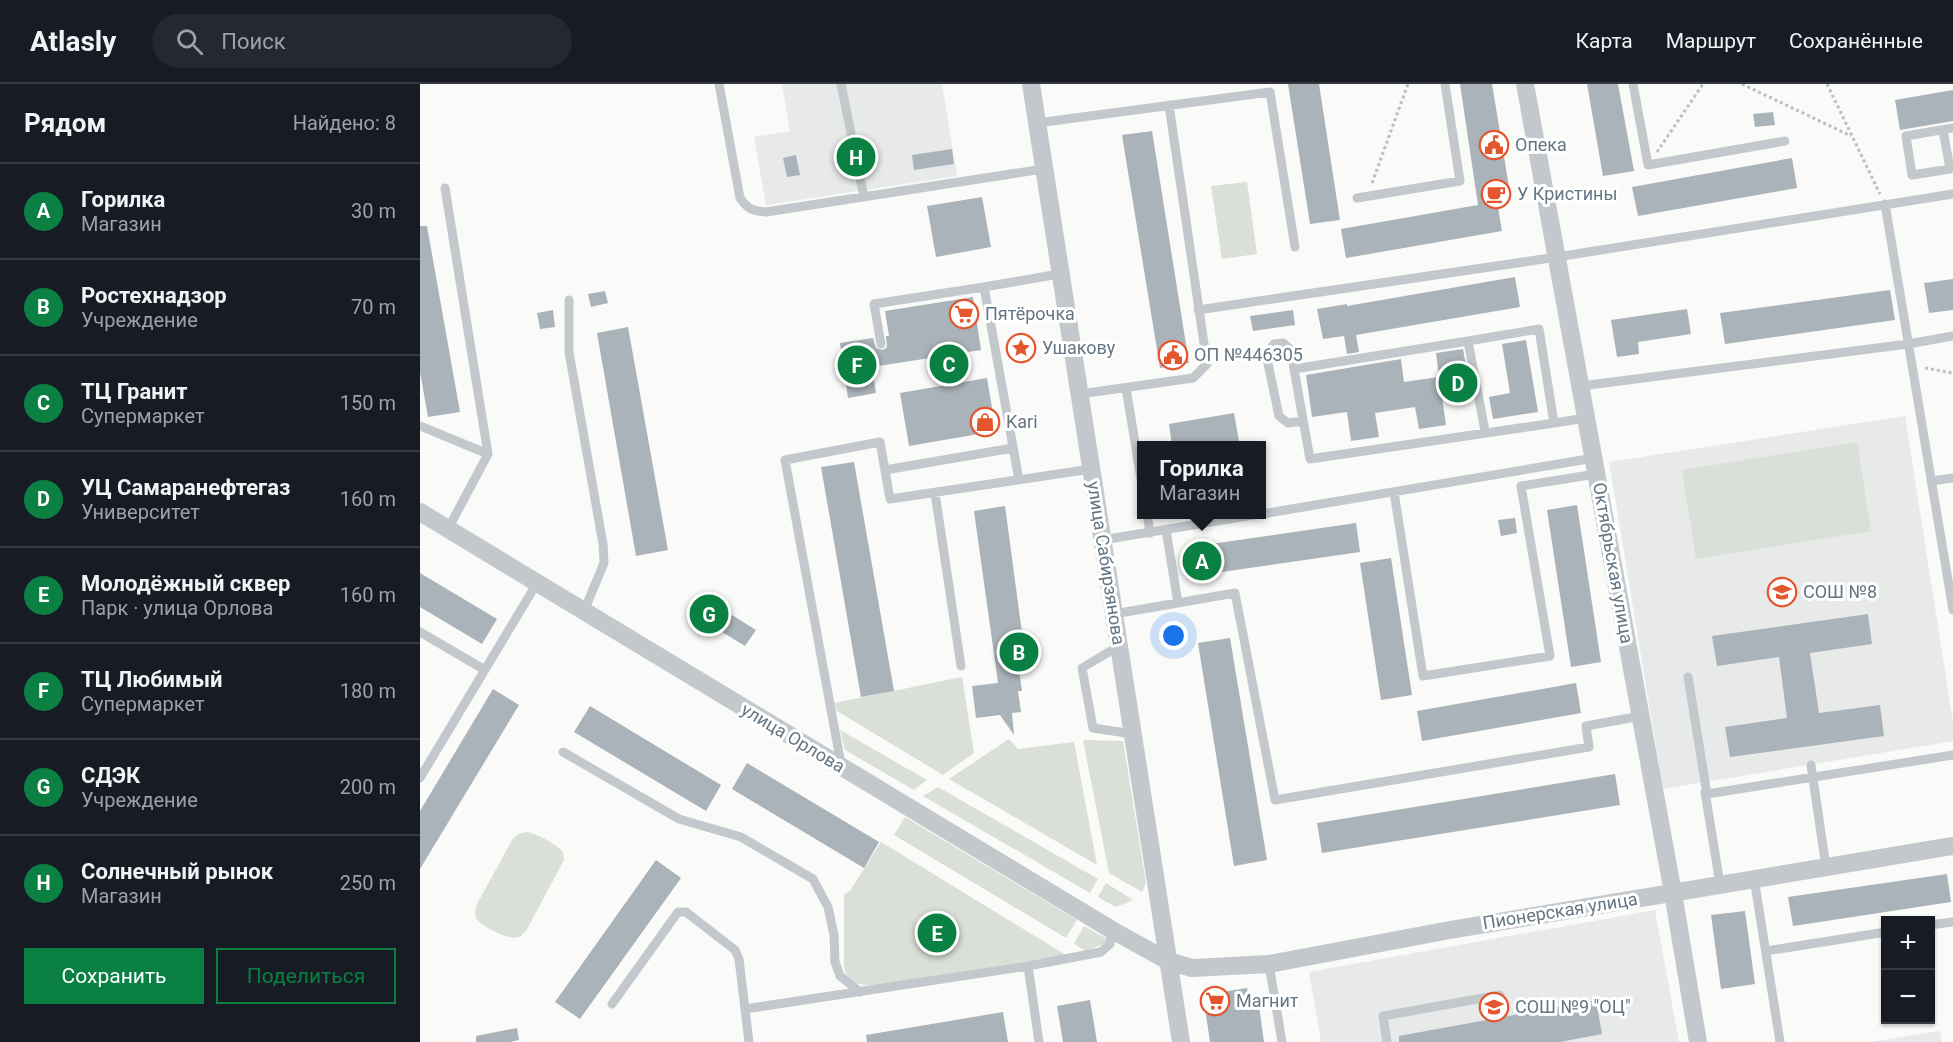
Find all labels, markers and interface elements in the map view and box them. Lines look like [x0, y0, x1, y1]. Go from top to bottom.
search box [152, 14, 572, 68]
text: Atlasly [30, 25, 116, 58]
icon: search [173, 25, 206, 58]
text: Поиск [221, 29, 286, 54]
text: Карта [1576, 29, 1633, 53]
text: Маршрут [1666, 29, 1756, 53]
text: Сохранённые [1789, 29, 1923, 53]
text: Рядом [24, 108, 106, 138]
text: Найдено: 8 [293, 111, 396, 135]
public building icon: Опека [1478, 129, 1510, 161]
pin: H [836, 134, 876, 180]
place label: Опека [1515, 134, 1567, 155]
cafe icon: У Кристины [1480, 178, 1512, 210]
place label: У Кристины [1517, 183, 1617, 204]
text: Горилка [81, 187, 165, 212]
text: A [37, 199, 50, 223]
text: 30 m [351, 199, 396, 223]
text: Магазин [81, 212, 162, 236]
text: Ростехнадзор [81, 283, 227, 308]
text: B [37, 295, 50, 319]
text: 70 m [351, 295, 396, 319]
supermarket icon: Пятёрочка [948, 298, 980, 330]
place label: Пятёрочка [985, 303, 1075, 324]
text: Учреждение [81, 308, 198, 332]
place icon: Ушакову [1005, 332, 1037, 364]
place label: Ушакову [1042, 337, 1116, 358]
public building icon: ОП №446305 [1157, 339, 1189, 371]
pin: F [838, 342, 876, 388]
pin: C [930, 342, 968, 386]
place label: ОП №446305 [1194, 344, 1303, 365]
pin: D [1438, 360, 1478, 406]
text: ТЦ Гранит [81, 379, 187, 404]
text: C [37, 391, 50, 415]
text: 150 m [340, 391, 396, 415]
text: Супермаркет [81, 404, 205, 428]
shop icon: Kari [969, 406, 1001, 438]
place label: Kari [1006, 411, 1038, 432]
popup [1137, 441, 1266, 519]
text: Горилка [1159, 456, 1244, 481]
text: УЦ Самаранефтегаз [81, 475, 290, 500]
street label: улица Сабирзянова [1083, 480, 1130, 646]
text: Магазин [1159, 481, 1240, 505]
street label: Октябрьская улица [1589, 481, 1638, 645]
text: D [37, 487, 50, 511]
text: 160 m [340, 487, 396, 511]
text: Университет [81, 500, 200, 524]
pin: A [1182, 538, 1222, 584]
text: Молодёжный сквер [81, 571, 290, 596]
school or university icon: СОШ №8 [1766, 576, 1798, 608]
place label: СОШ №8 [1803, 581, 1877, 602]
text: E [38, 583, 49, 607]
text: 160 m [340, 583, 396, 607]
pin: G [690, 592, 728, 636]
text: Парк · улица Орлова [81, 596, 273, 620]
your location [1159, 621, 1188, 650]
pin: B [1000, 630, 1038, 674]
text: ТЦ Любимый [81, 667, 222, 692]
text: F [38, 679, 49, 703]
text: 180 m [340, 679, 396, 703]
text: Супермаркет [81, 692, 205, 716]
street label: улица Орлова [738, 698, 849, 777]
text: СДЭК [81, 763, 140, 788]
text: G [37, 775, 50, 799]
text: 200 m [340, 775, 396, 799]
text: Учреждение [81, 788, 198, 812]
text: Солнечный рынок [81, 859, 273, 884]
text: H [36, 871, 51, 895]
text: 250 m [340, 871, 396, 895]
text: Магазин [81, 884, 162, 908]
street label: Пионерская улица [1481, 888, 1639, 933]
pin: E [918, 910, 956, 956]
map controls [1881, 916, 1935, 1024]
button: + [1881, 916, 1935, 970]
button: Сохранить [24, 948, 204, 1004]
button: Поделиться [216, 948, 396, 1004]
button: − [1881, 970, 1935, 1024]
supermarket icon: Магнит [1199, 985, 1231, 1017]
place label: Магнит [1236, 990, 1299, 1011]
school or university icon: СОШ №9 "ОЦ" [1478, 991, 1510, 1023]
place label: СОШ №9 "ОЦ" [1515, 996, 1631, 1017]

